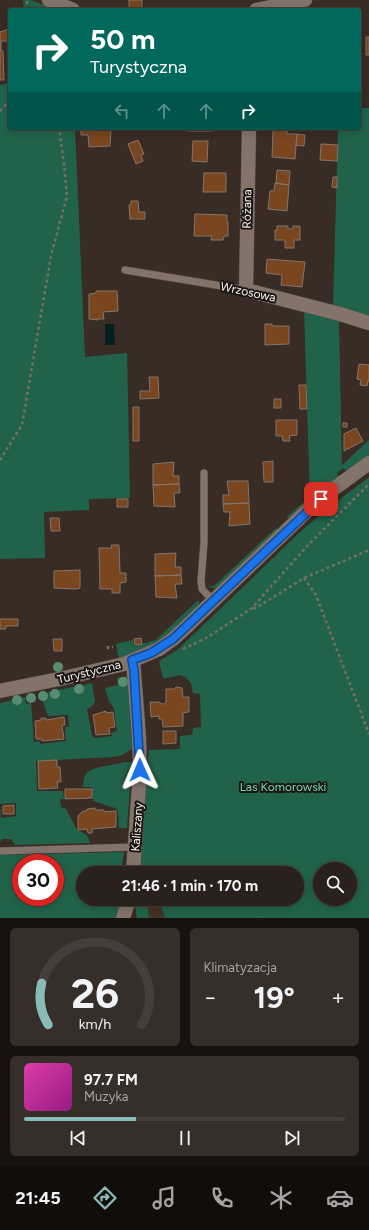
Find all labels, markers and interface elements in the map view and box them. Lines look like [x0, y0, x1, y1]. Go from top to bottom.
text: 50 m [90, 22, 156, 56]
icon: right [24, 24, 76, 76]
text: Turystyczna [90, 56, 187, 78]
icon: left [111, 100, 133, 122]
icon: ahead [153, 100, 175, 122]
icon: ahead [195, 100, 217, 122]
icon: right [237, 100, 259, 122]
street label: Różana [240, 189, 254, 229]
street label: Wrzosowa [219, 279, 277, 305]
pin [304, 482, 338, 516]
icon: arrive [310, 488, 332, 510]
street label: Turystyczna [56, 657, 122, 687]
position arrow [119, 749, 161, 791]
park label: Las Komorowski [240, 780, 326, 794]
street label: Kaliszany [128, 801, 146, 852]
speed limit sign: 30 [12, 854, 64, 906]
map controls [313, 862, 357, 906]
button: search [313, 862, 357, 906]
text: 21:46 · 1 min · 170 m [122, 877, 258, 895]
text: Klimatyzacja [204, 960, 277, 975]
text: 26 [71, 968, 119, 1018]
text: 19° [254, 979, 295, 1016]
text: − [204, 984, 217, 1011]
text: + [331, 984, 345, 1011]
text: km/h [78, 1015, 111, 1033]
text: 97.7 FM [84, 1071, 138, 1089]
text: Muzyka [84, 1089, 128, 1104]
icon: previous [67, 1127, 89, 1149]
icon: pause [174, 1127, 196, 1149]
icon: next [281, 1127, 303, 1149]
icon: directions [91, 1184, 119, 1212]
icon: music [150, 1184, 178, 1212]
icon: phone [208, 1184, 236, 1212]
icon: climate [267, 1184, 295, 1212]
icon: car [326, 1184, 354, 1212]
text: 21:45 [15, 1187, 61, 1209]

